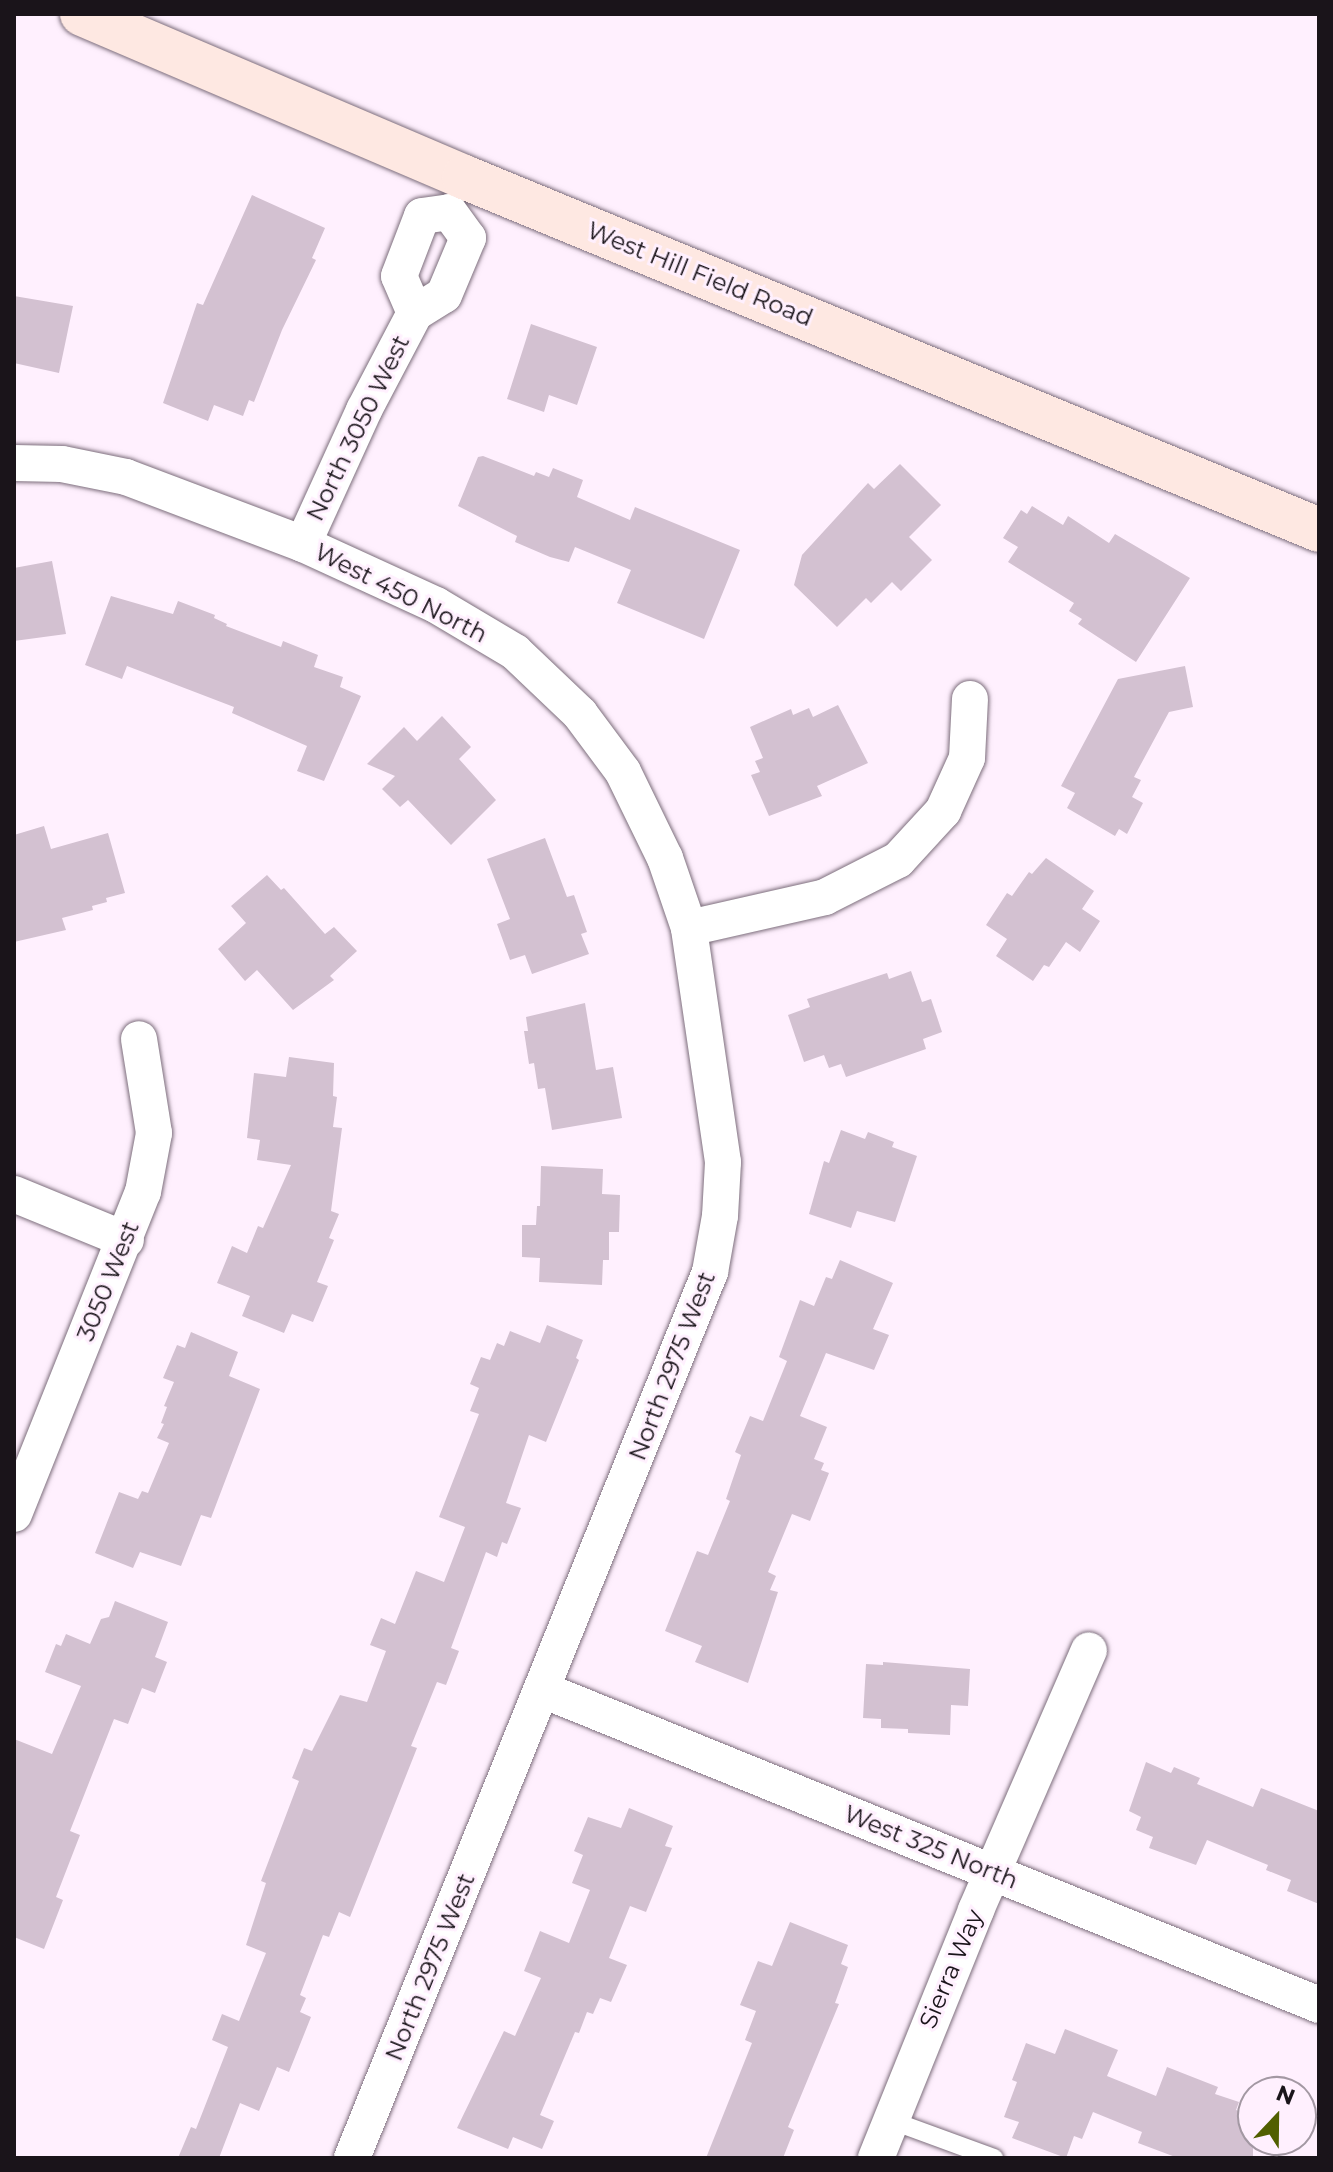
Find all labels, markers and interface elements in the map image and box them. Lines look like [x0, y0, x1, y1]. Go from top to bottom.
street label: West Hill Field Road [583, 216, 817, 332]
street label: North 3050 West [301, 330, 415, 526]
street label: West 450 North [310, 537, 492, 649]
street label: 3050 West [71, 1217, 145, 1345]
street label: North 2975 West [623, 1268, 721, 1464]
street label: West 325 North [840, 1799, 1022, 1895]
street label: North 2975 West [379, 1869, 481, 2065]
street label: Sierra Way [913, 1905, 989, 2033]
north arrow [1237, 2076, 1317, 2156]
text: N [1272, 2079, 1299, 2111]

